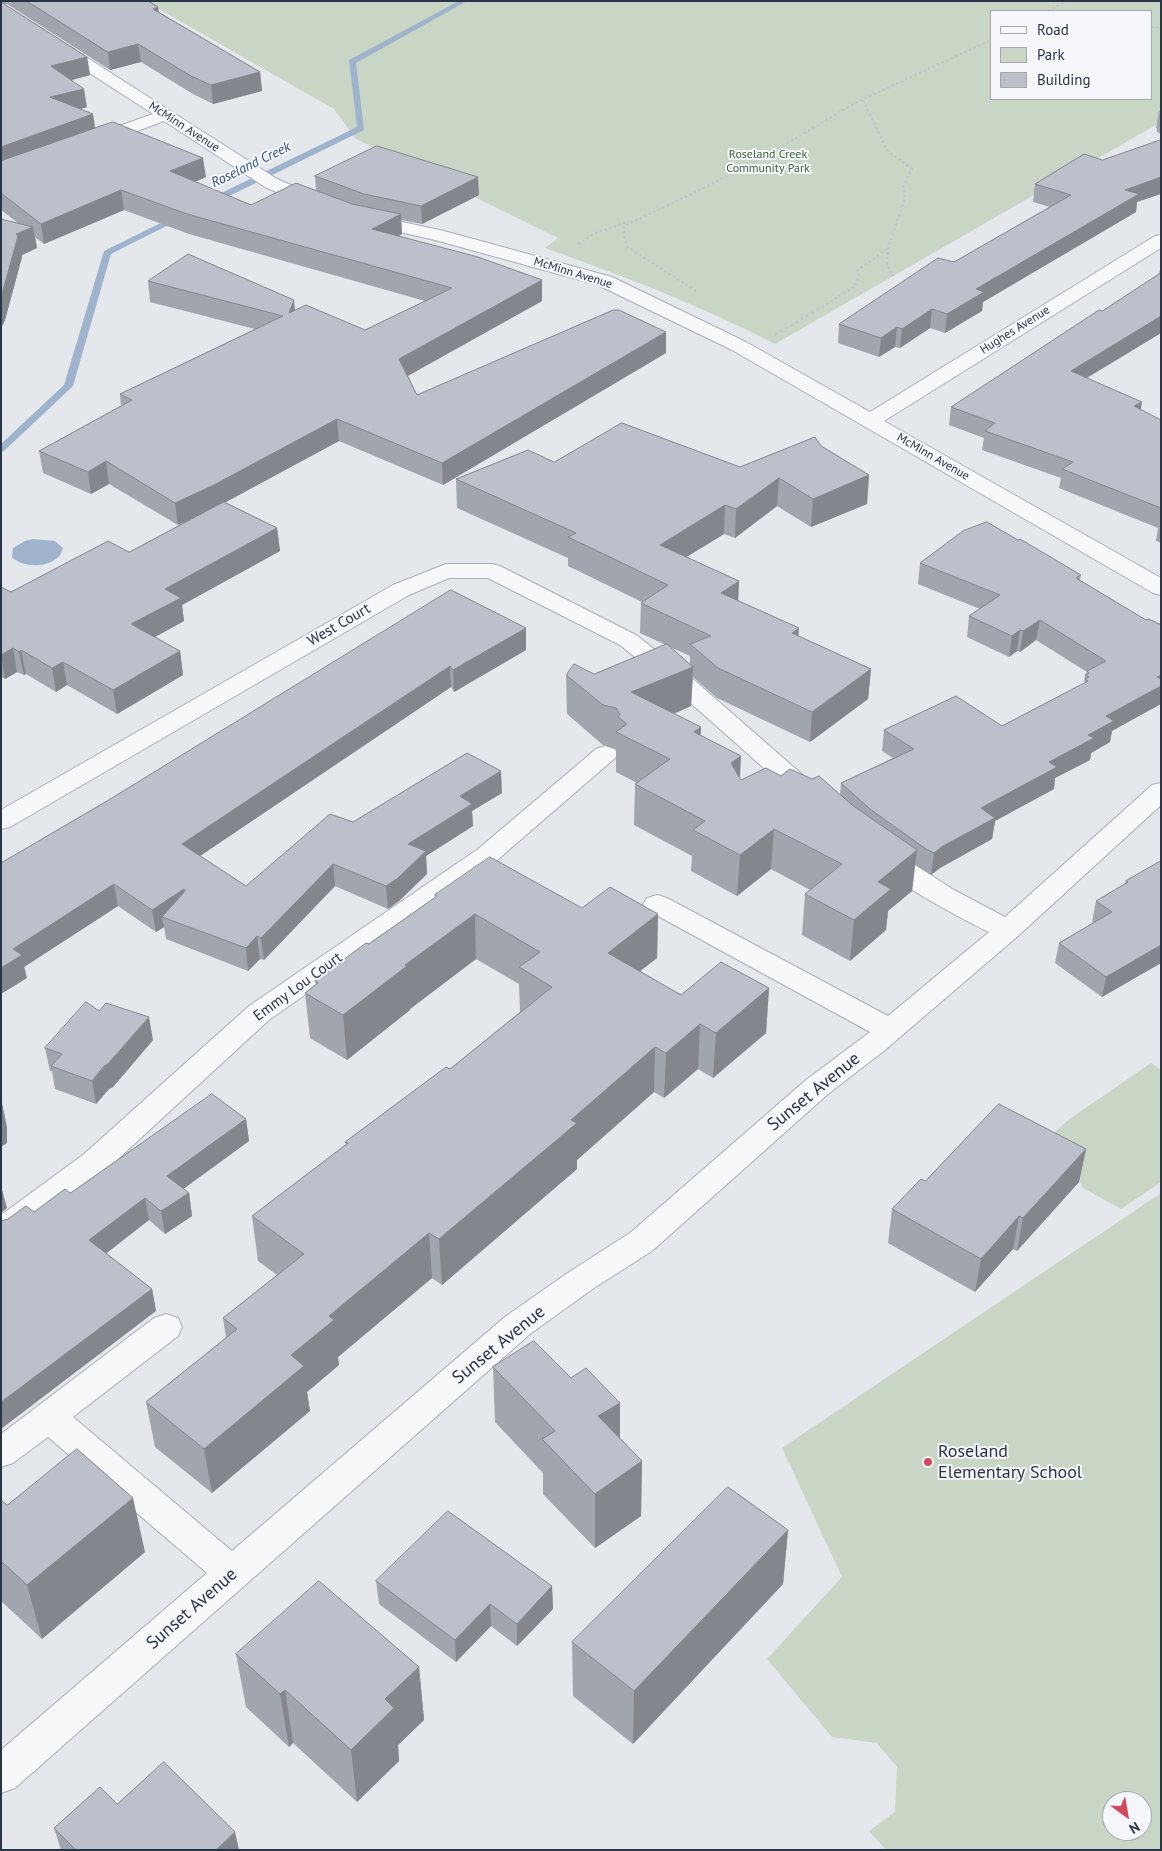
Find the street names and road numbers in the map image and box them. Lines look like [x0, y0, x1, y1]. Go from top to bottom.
street label: McMinn Avenue [146, 99, 222, 155]
street label: McMinn Avenue [532, 254, 614, 292]
street label: Hughes Avenue [978, 303, 1052, 357]
street label: McMinn Avenue [894, 430, 972, 484]
street label: West Court [304, 600, 374, 650]
street label: Emmy Lou Court [250, 949, 346, 1025]
street label: Sunset Avenue [763, 1048, 865, 1136]
street label: Sunset Avenue [448, 1301, 550, 1389]
street label: Sunset Avenue [142, 1564, 242, 1654]

